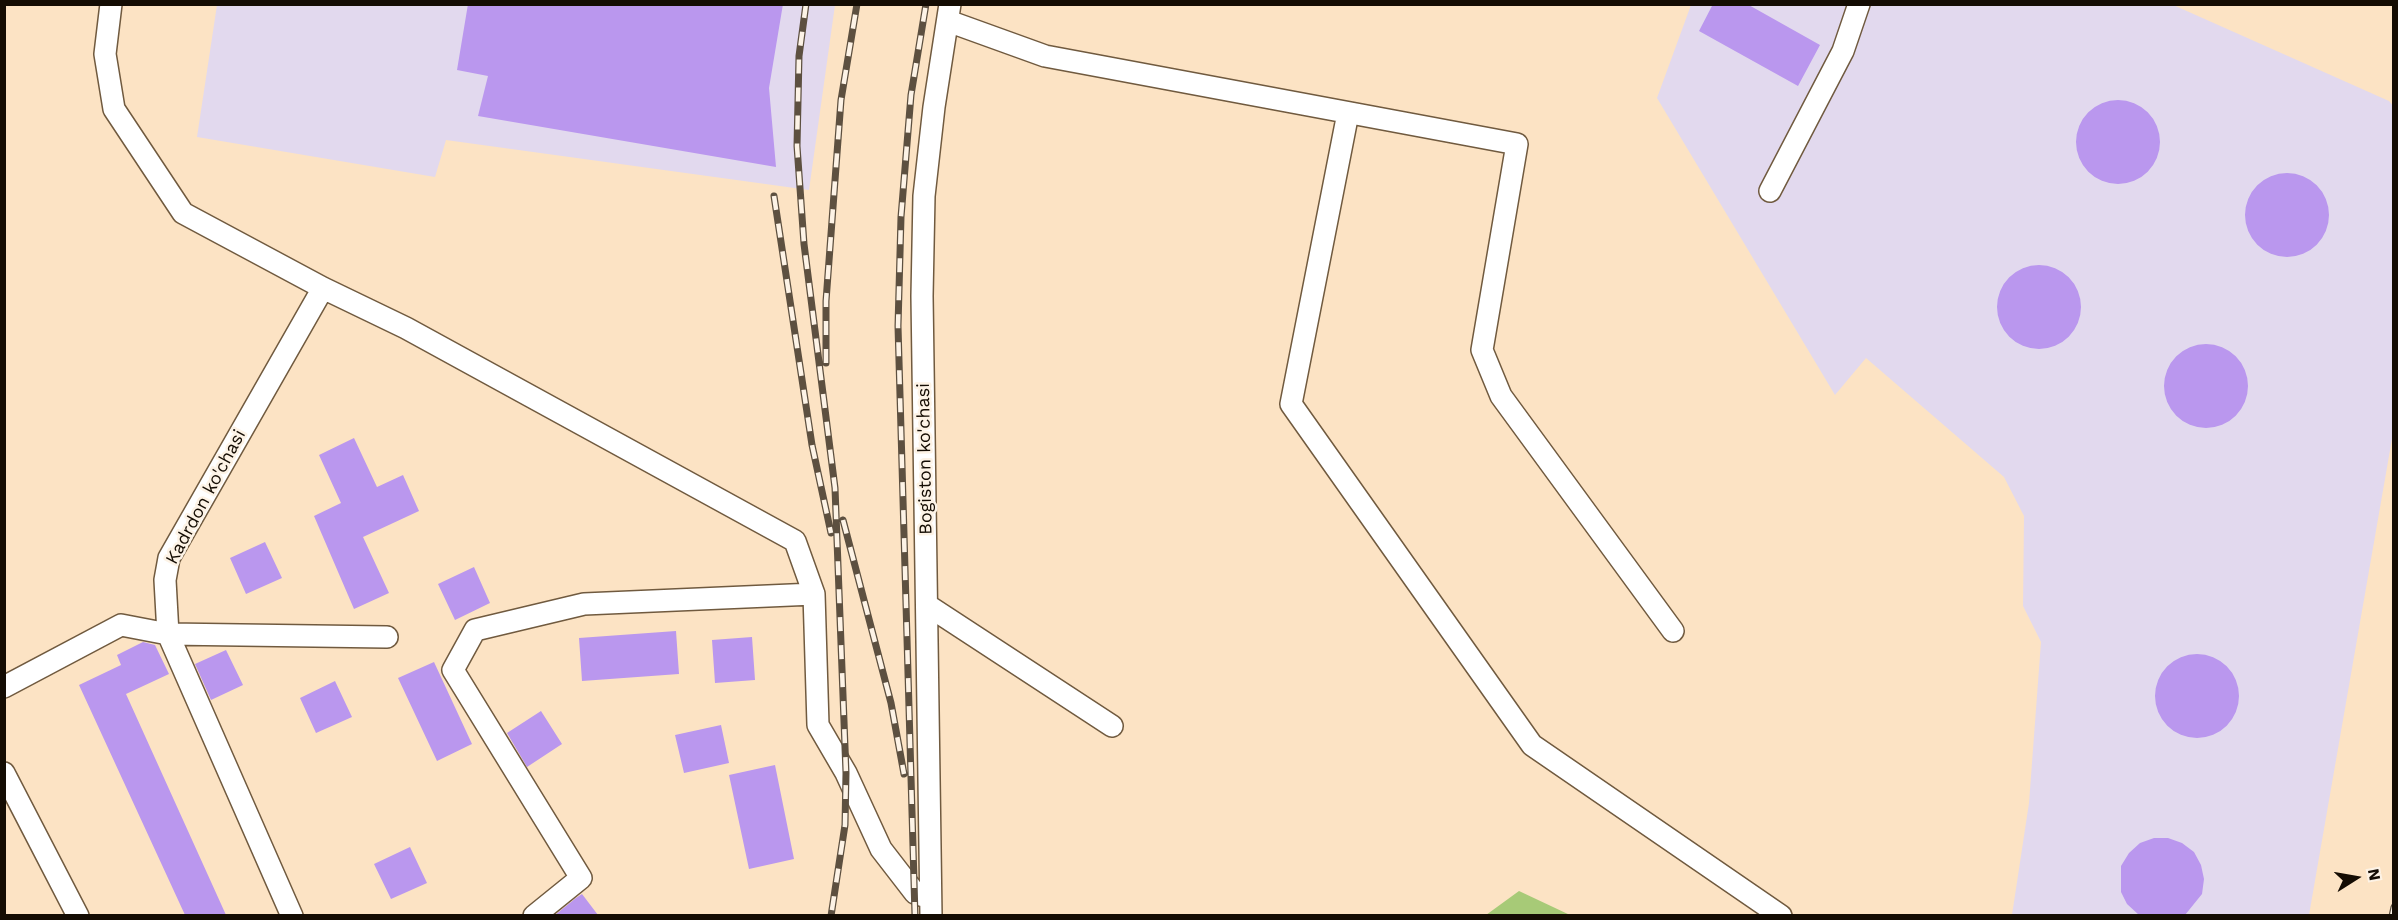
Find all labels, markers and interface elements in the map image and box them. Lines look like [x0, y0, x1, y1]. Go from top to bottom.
street label: Bogiston ko'chasi [913, 383, 937, 535]
street label: Kadrdon ko'chasi [161, 426, 251, 568]
north arrow [2326, 848, 2386, 908]
text: N [2364, 867, 2385, 882]

